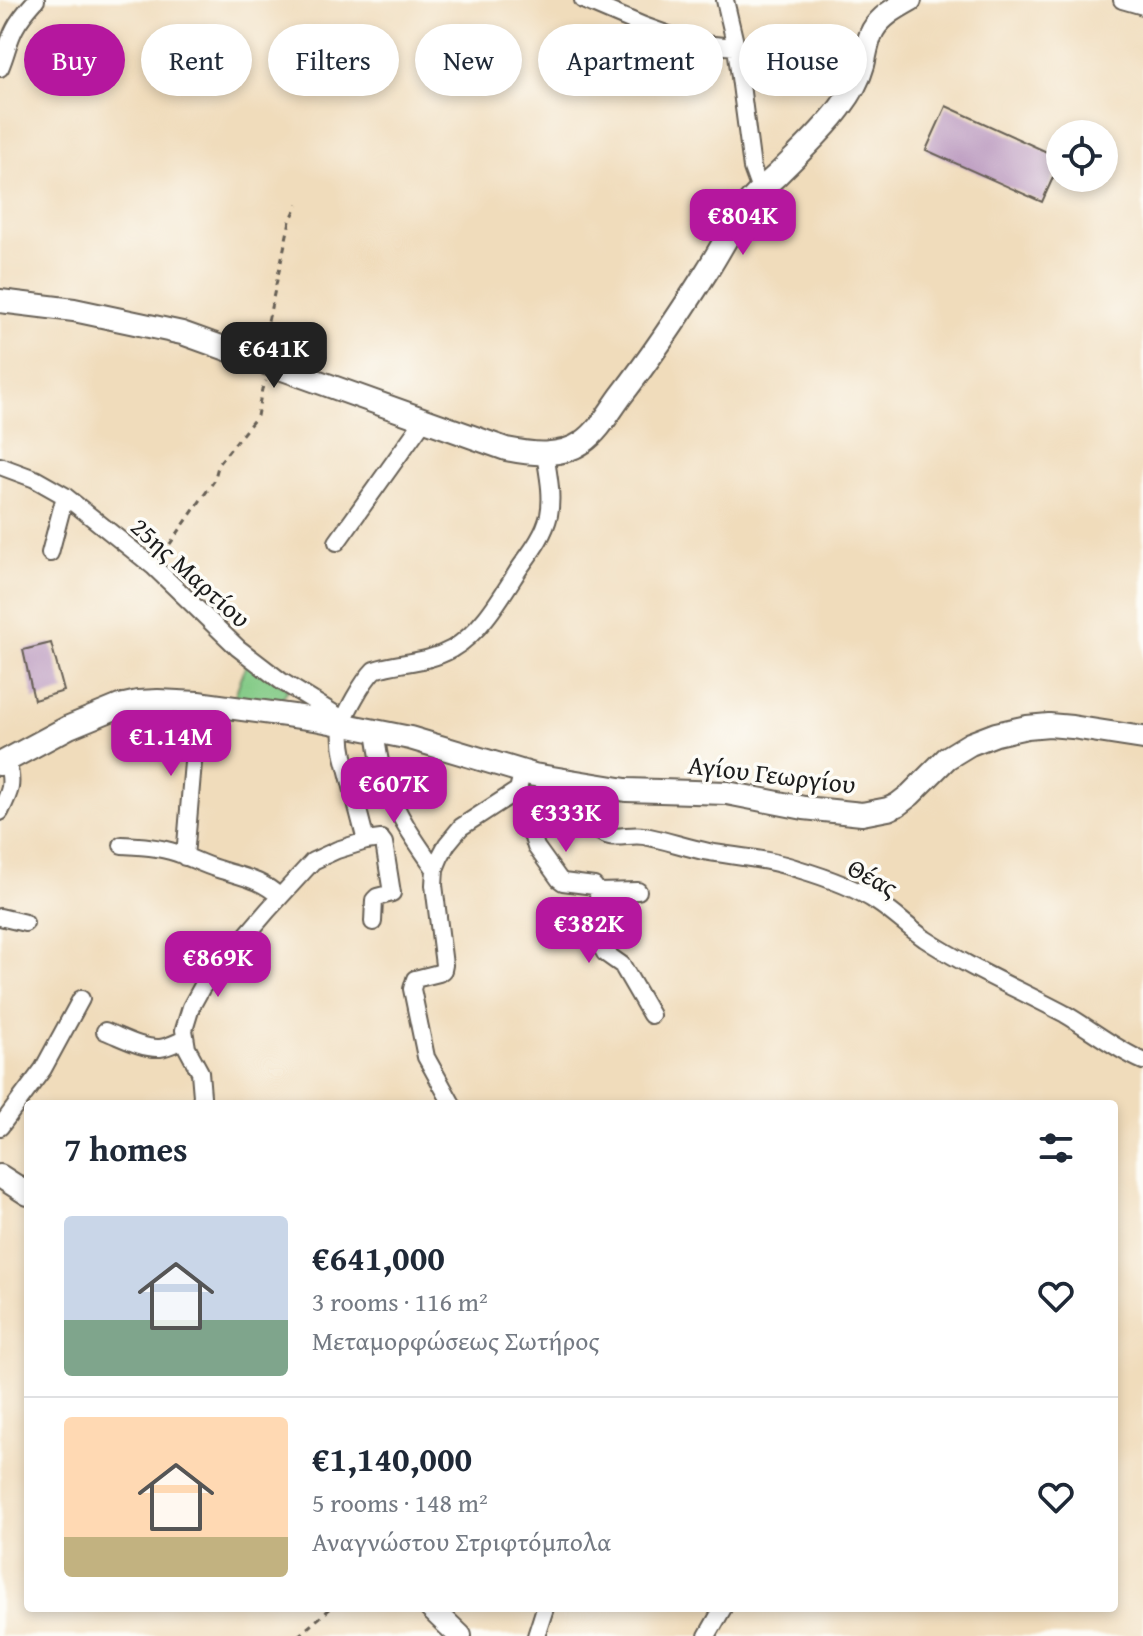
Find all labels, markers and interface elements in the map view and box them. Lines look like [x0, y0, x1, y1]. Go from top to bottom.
chip: Buy [24, 24, 125, 96]
chip: Rent [141, 24, 252, 96]
chip: Filters [268, 24, 399, 96]
chip: New [415, 24, 522, 96]
chip: Apartment [538, 24, 723, 96]
chip: House [739, 24, 867, 96]
map controls [1046, 120, 1118, 192]
button: locate [1046, 120, 1118, 192]
pin: €804K [687, 189, 799, 257]
text: €804K [708, 195, 778, 234]
pin: €641K [218, 322, 330, 390]
text: €641K [239, 328, 309, 367]
street label: 25ης Μαρτίου [122, 507, 260, 637]
pin: €1.14M [106, 710, 236, 778]
text: €1.14M [129, 716, 213, 755]
street label: Αγίου Γεωργίου [686, 744, 858, 804]
pin: €607K [338, 757, 450, 825]
text: €607K [359, 763, 429, 802]
pin: €333K [510, 786, 622, 854]
text: €333K [531, 792, 601, 831]
street label: Θέας [841, 848, 905, 906]
pin: €382K [533, 897, 645, 965]
text: €382K [554, 903, 624, 942]
pin: €869K [162, 931, 274, 999]
text: €869K [183, 937, 253, 976]
text: 7 homes [64, 1124, 188, 1173]
icon: filters [1034, 1126, 1078, 1170]
text: €641,000 [312, 1233, 445, 1282]
icon: home [128, 1248, 224, 1344]
icon: heart [1034, 1274, 1078, 1318]
text: 3 rooms · 116 m² [312, 1282, 488, 1321]
text: Μεταμορφώσεως Σωτήρος [312, 1321, 599, 1360]
text: €1,140,000 [312, 1434, 472, 1483]
icon: home [128, 1449, 224, 1545]
icon: heart [1034, 1475, 1078, 1519]
text: 5 rooms · 148 m² [312, 1483, 488, 1522]
text: Αναγνώστου Στριφτόμπολα [312, 1522, 611, 1561]

